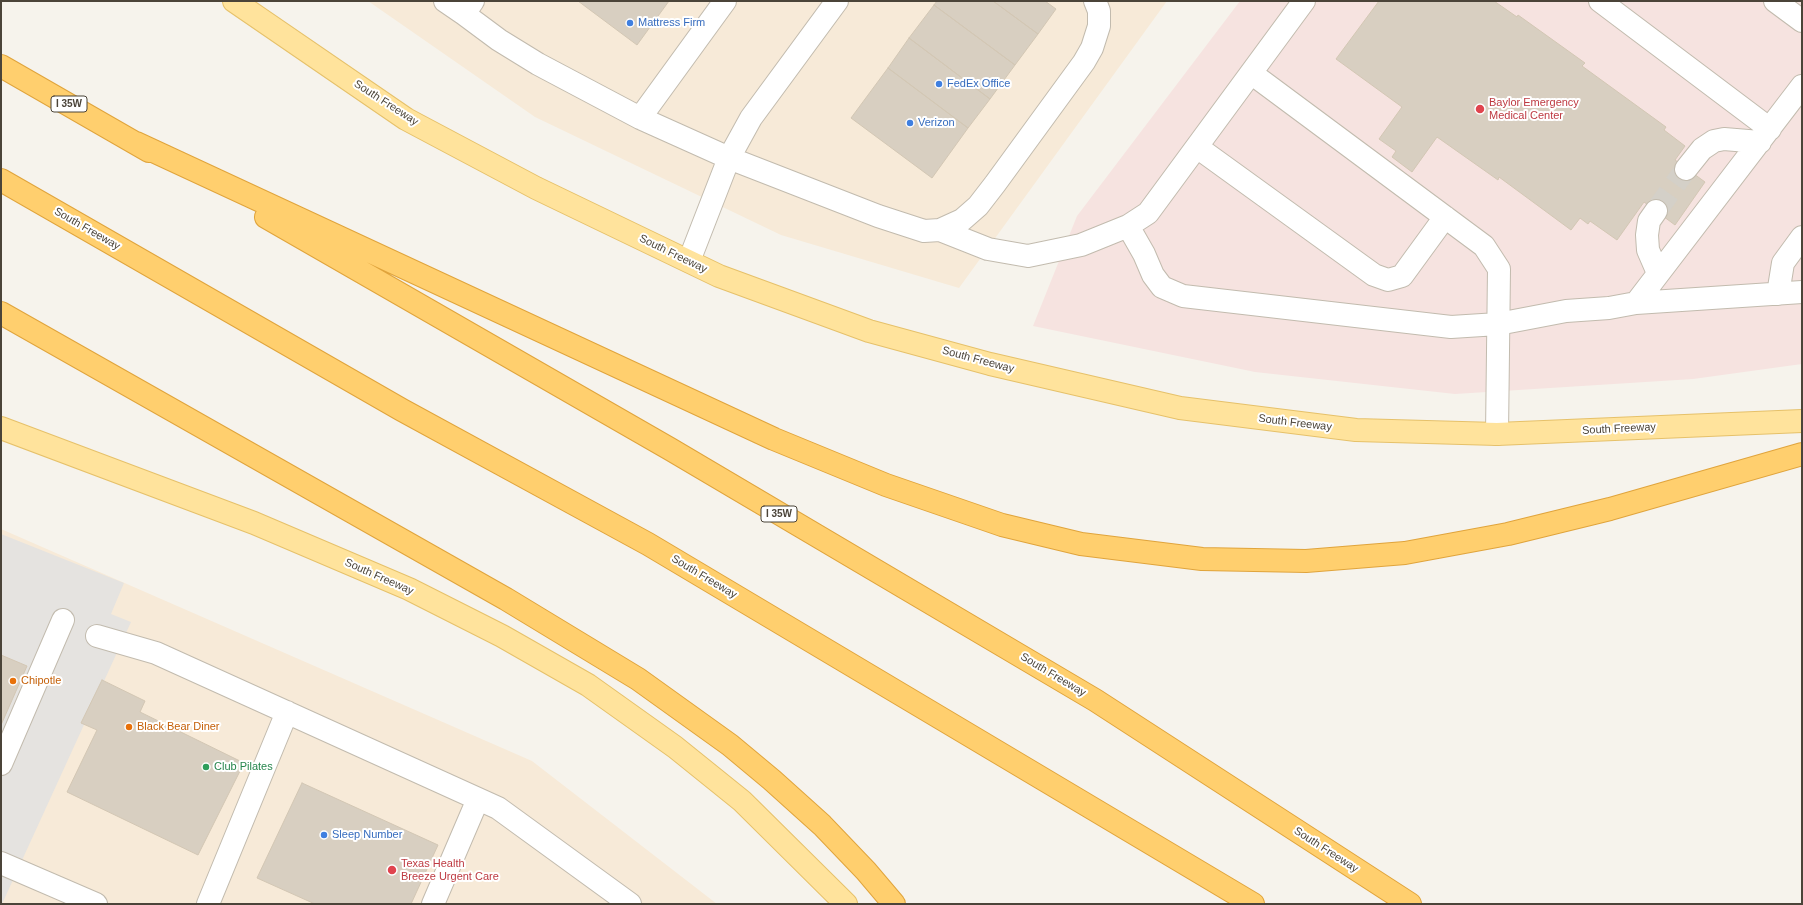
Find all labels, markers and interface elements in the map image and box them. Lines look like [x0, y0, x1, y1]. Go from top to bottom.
place label: Mattress Firm [638, 16, 705, 30]
marker: Mattress Firm [625, 18, 635, 28]
street label: South Freeway [351, 77, 421, 129]
place label: FedEx Office [947, 77, 1010, 91]
marker: FedEx Office [934, 79, 944, 89]
road number: I 35W [51, 96, 87, 112]
place label: Baylor Emergency Medical Center [1489, 96, 1579, 122]
marker: Baylor Emergency Medical Center [1474, 103, 1486, 115]
place label: Verizon [918, 116, 955, 130]
marker: Verizon [905, 118, 915, 128]
street label: South Freeway [52, 205, 122, 253]
street label: South Freeway [637, 232, 709, 276]
street label: South Freeway [941, 344, 1015, 376]
street label: South Freeway [1257, 412, 1333, 434]
street label: South Freeway [1582, 420, 1656, 438]
road number: I 35W [761, 506, 797, 522]
street label: South Freeway [669, 552, 739, 602]
street label: South Freeway [343, 556, 415, 598]
street label: South Freeway [1018, 650, 1088, 700]
place label: Chipotle [21, 674, 61, 688]
marker: Chipotle [8, 676, 18, 686]
place label: Black Bear Diner [137, 720, 220, 734]
marker: Black Bear Diner [124, 722, 134, 732]
place label: Club Pilates [214, 760, 273, 774]
marker: Club Pilates [201, 762, 211, 772]
street label: South Freeway [1291, 824, 1361, 876]
place label: Sleep Number [332, 828, 402, 842]
marker: Sleep Number [319, 830, 329, 840]
place label: Texas Health Breeze Urgent Care [401, 857, 499, 883]
marker: Texas Health Breeze Urgent Care [386, 864, 398, 876]

